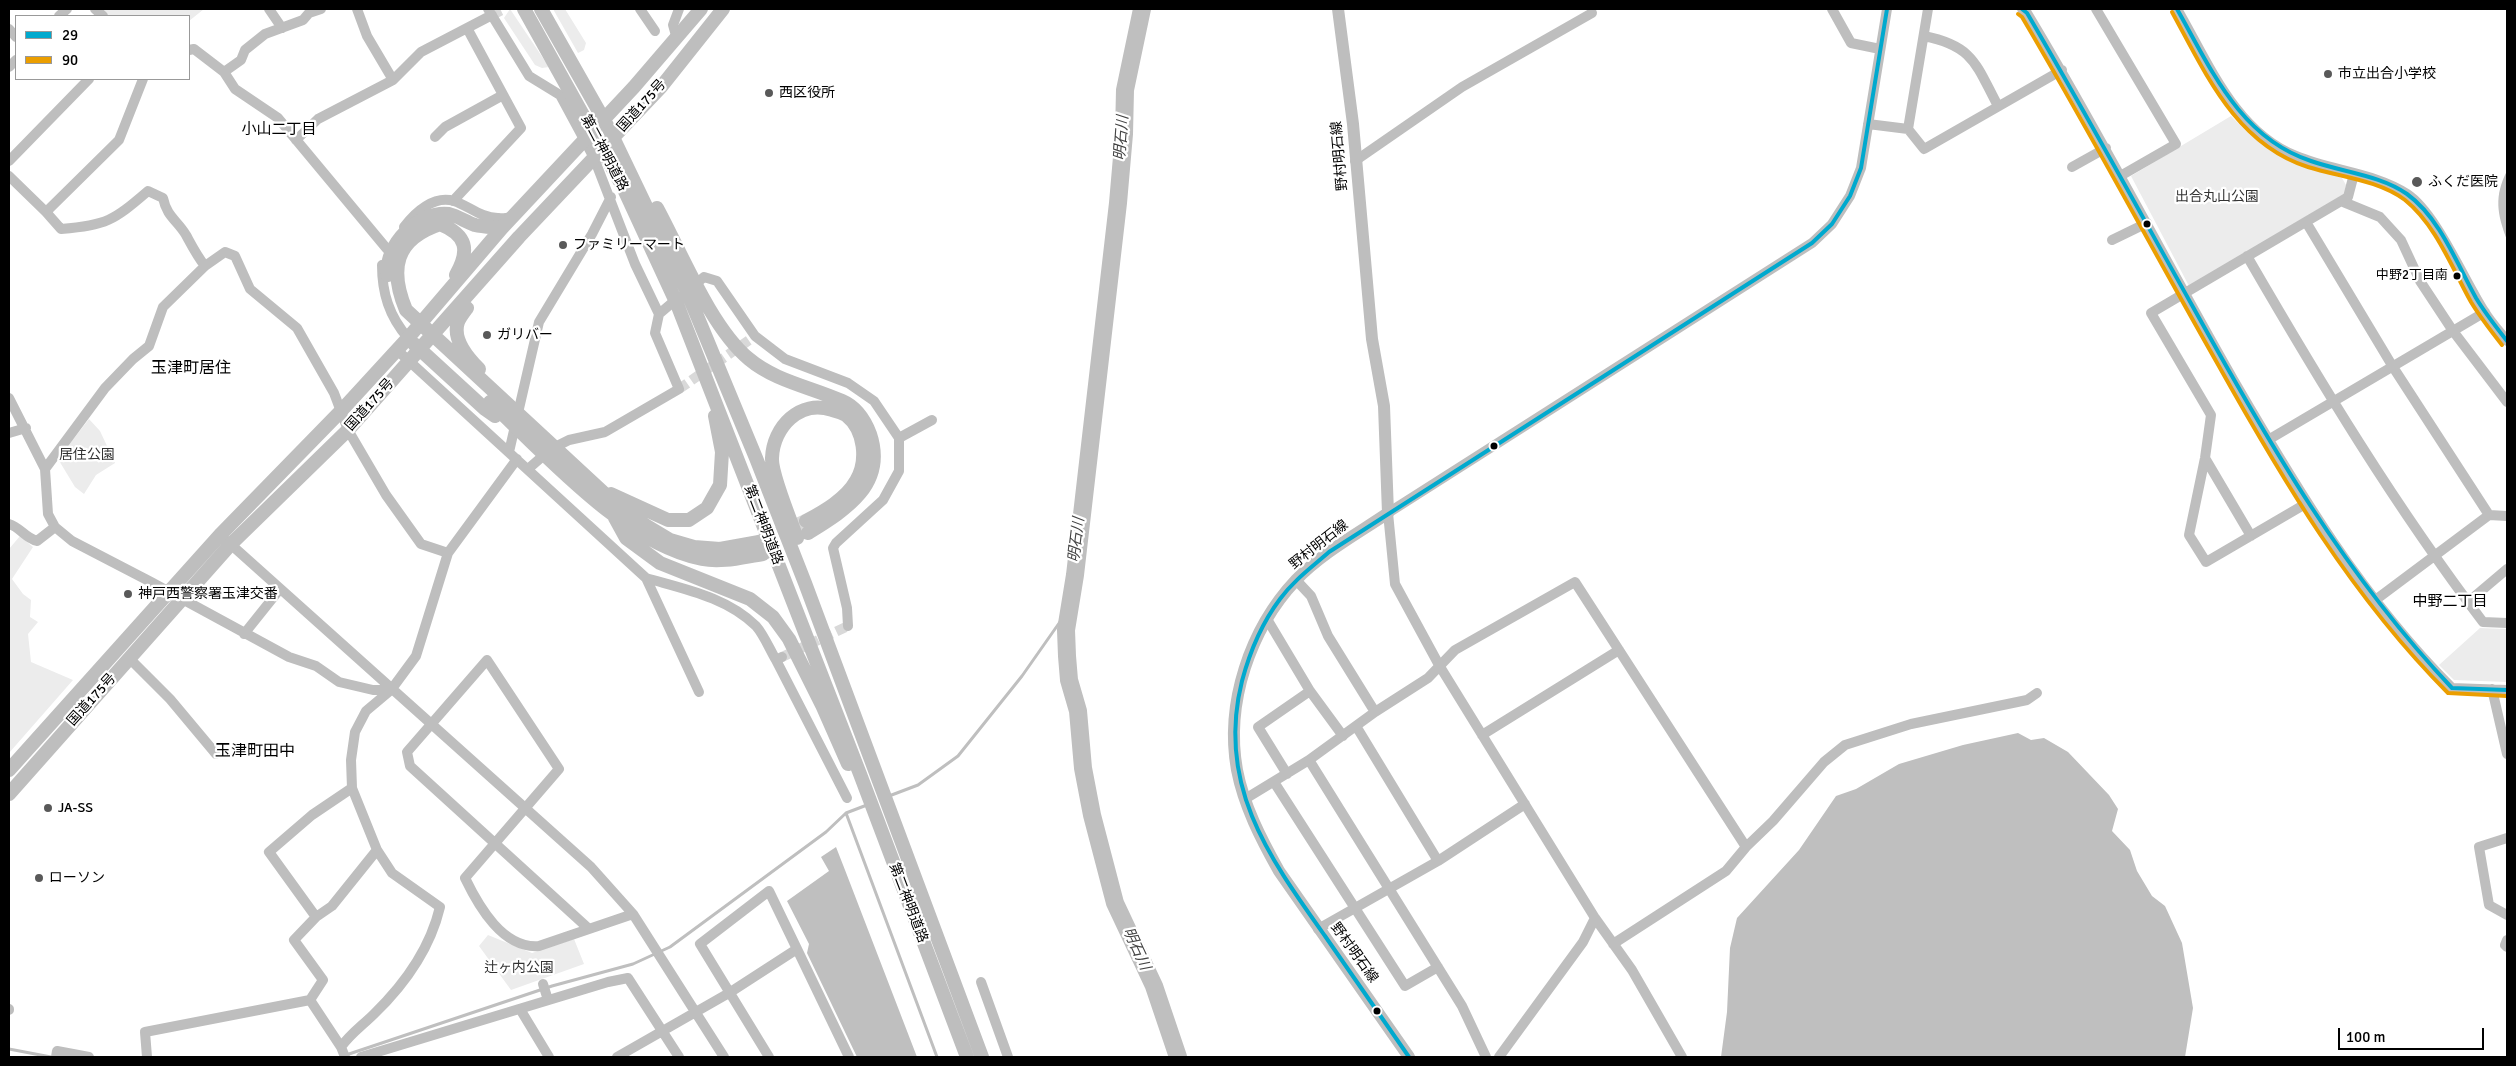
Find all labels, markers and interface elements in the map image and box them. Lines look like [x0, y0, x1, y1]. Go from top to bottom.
legend [15, 15, 190, 80]
text: 29 [62, 26, 78, 44]
text: 90 [62, 51, 78, 69]
place label: 市立出合小学校 [2338, 66, 2436, 82]
marker: 市立出合小学校 [2322, 68, 2334, 80]
street label: 国道175号 [614, 76, 670, 136]
place label: 西区役所 [779, 85, 835, 101]
marker: 西区役所 [763, 87, 775, 99]
street label: 第二神明道路 [577, 112, 631, 194]
water label: 明石川 [1111, 115, 1133, 161]
street label: 野村明石線 [1329, 120, 1351, 192]
district label: 小山二丁目 [242, 121, 316, 139]
place label: ふくだ医院 [2428, 174, 2498, 190]
marker: ふくだ医院 [2410, 175, 2424, 189]
park label: 出合丸山公園 [2175, 189, 2259, 205]
unlabelled marker [2142, 219, 2152, 229]
place label: ファミリーマート [573, 237, 685, 253]
marker: ファミリーマート [557, 239, 569, 251]
place label: 中野2丁目南 [2376, 268, 2448, 284]
marker: 中野2丁目南 [2452, 271, 2462, 281]
place label: ガリバー [497, 327, 553, 343]
marker: ガリバー [481, 329, 493, 341]
district label: 玉津町居住 [151, 359, 231, 379]
street label: 国道175号 [342, 375, 398, 435]
unlabelled marker [1489, 441, 1499, 451]
park label: 居住公園 [59, 447, 115, 463]
street label: 第二神明道路 [740, 483, 786, 567]
water label: 明石川 [1065, 517, 1089, 563]
street label: 野村明石線 [1286, 517, 1352, 573]
place label: 神戸西警察署玉津交番 [138, 586, 278, 602]
marker: 神戸西警察署玉津交番 [122, 588, 134, 600]
district label: 中野二丁目 [2413, 593, 2487, 611]
street label: 国道175号 [64, 670, 120, 730]
district label: 玉津町田中 [215, 742, 295, 762]
place label: JA-SS [58, 800, 93, 816]
marker: JA-SS [42, 802, 54, 814]
street label: 第二神明道路 [885, 861, 931, 945]
place label: ローソン [49, 870, 105, 886]
marker: ローソン [33, 872, 45, 884]
street label: 野村明石線 [1327, 920, 1381, 986]
water label: 明石川 [1118, 925, 1154, 973]
park label: 辻ヶ内公園 [484, 960, 554, 976]
unlabelled marker [1372, 1006, 1382, 1016]
scale bar [2341, 1018, 2487, 1050]
text: 100 m [2346, 1028, 2386, 1046]

